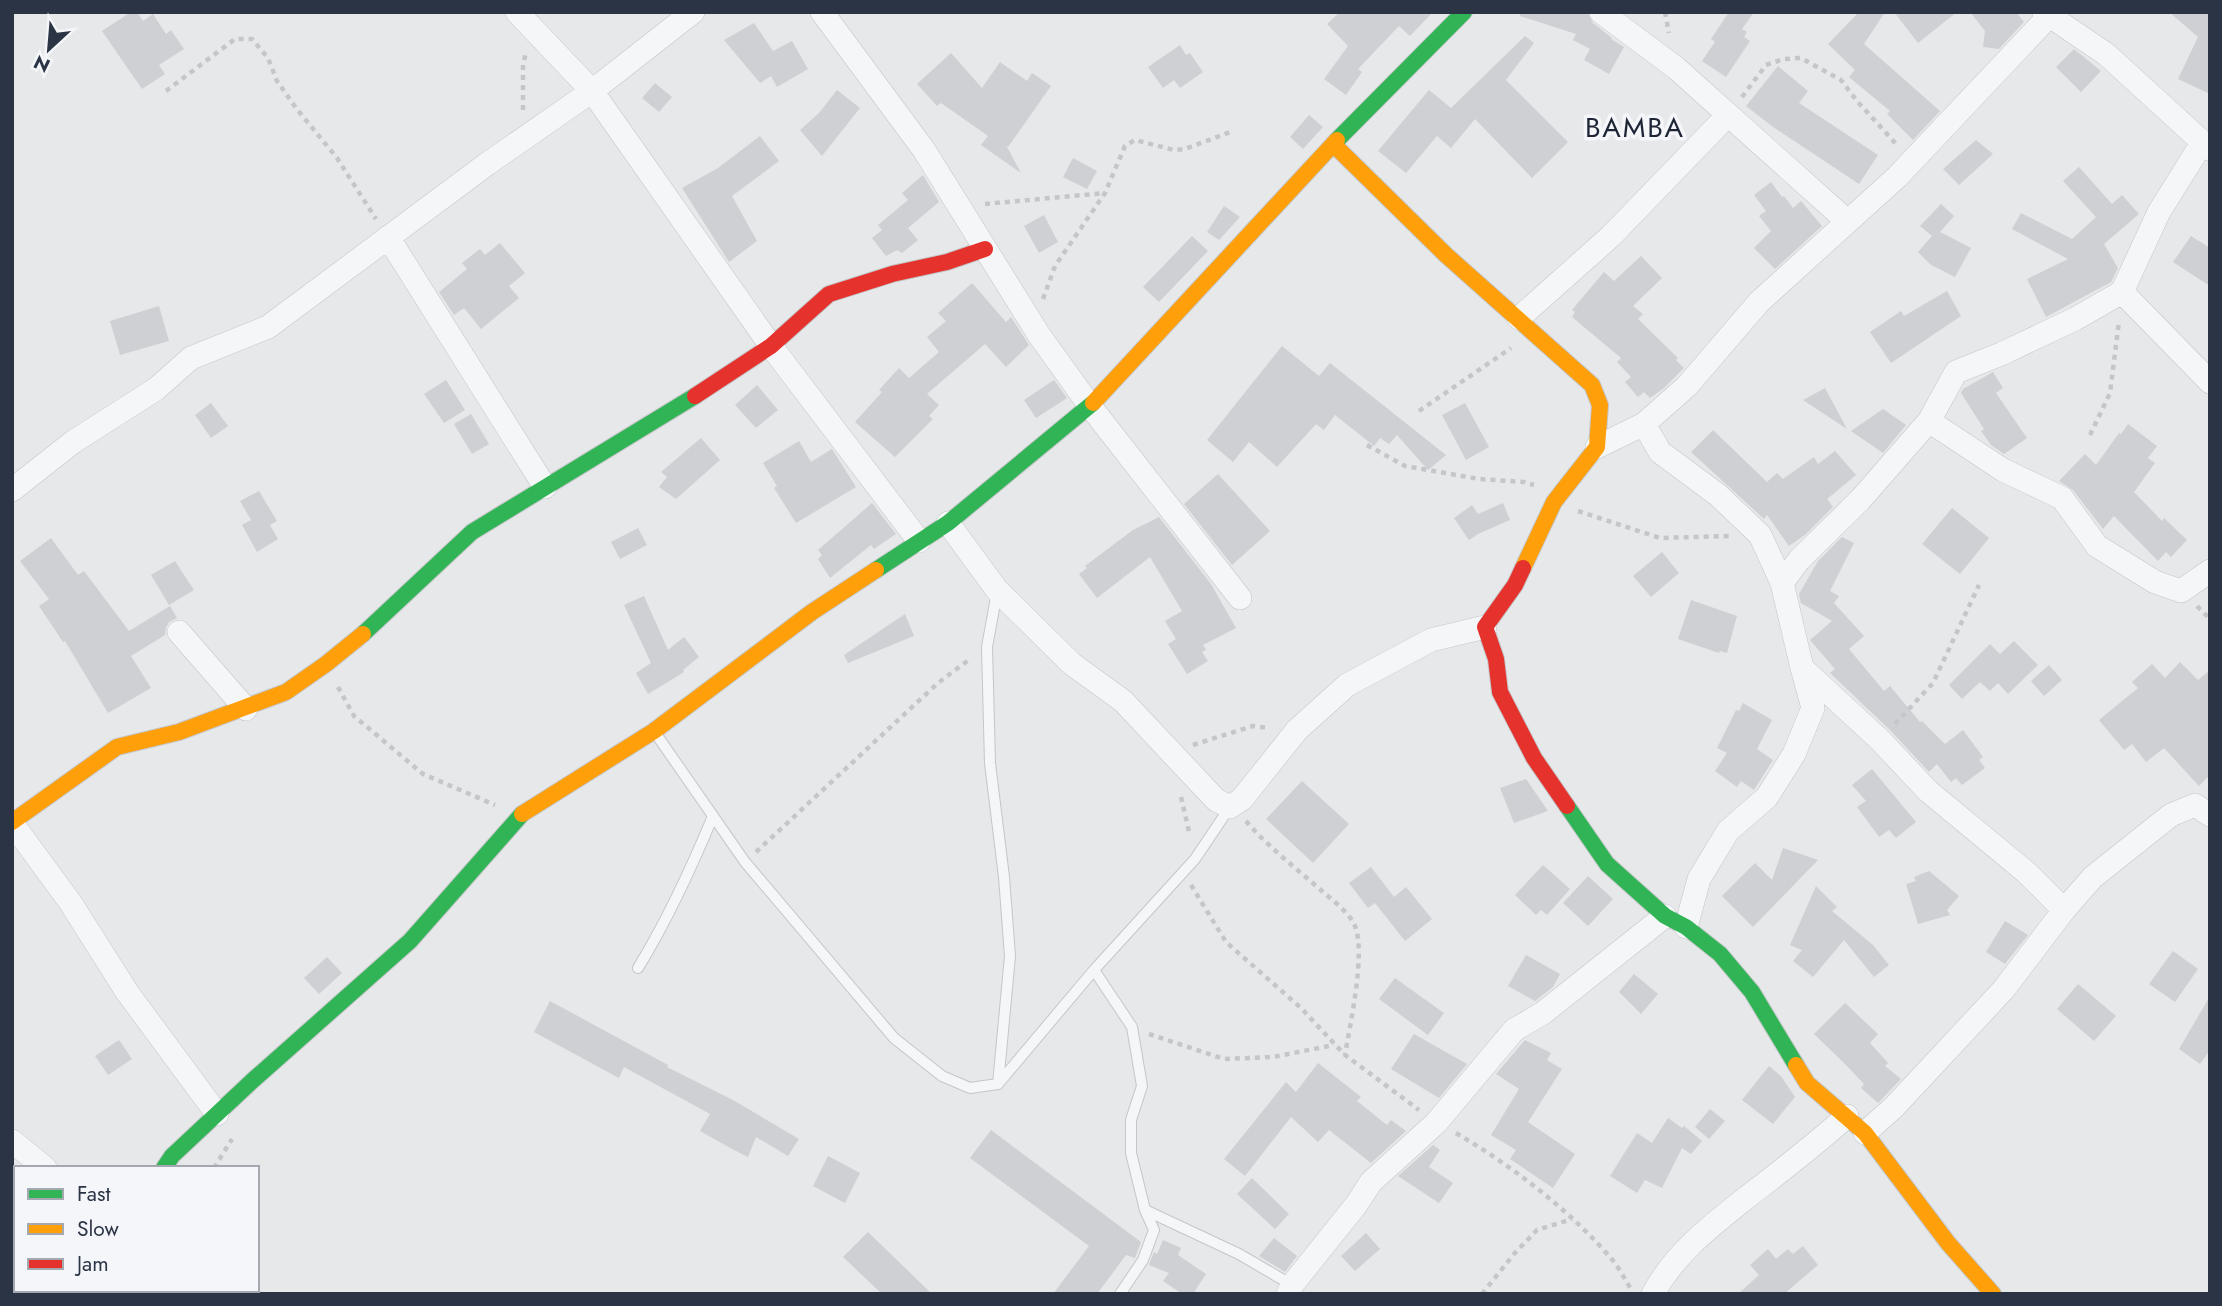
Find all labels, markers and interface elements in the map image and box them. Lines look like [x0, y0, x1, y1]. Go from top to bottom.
north arrow [14, 14, 84, 84]
text: N [29, 48, 54, 79]
district label: BAMBA [1585, 107, 1685, 148]
legend [14, 1166, 259, 1292]
text: Fast [77, 1179, 110, 1209]
text: Slow [77, 1214, 119, 1244]
text: Jam [74, 1249, 109, 1279]

